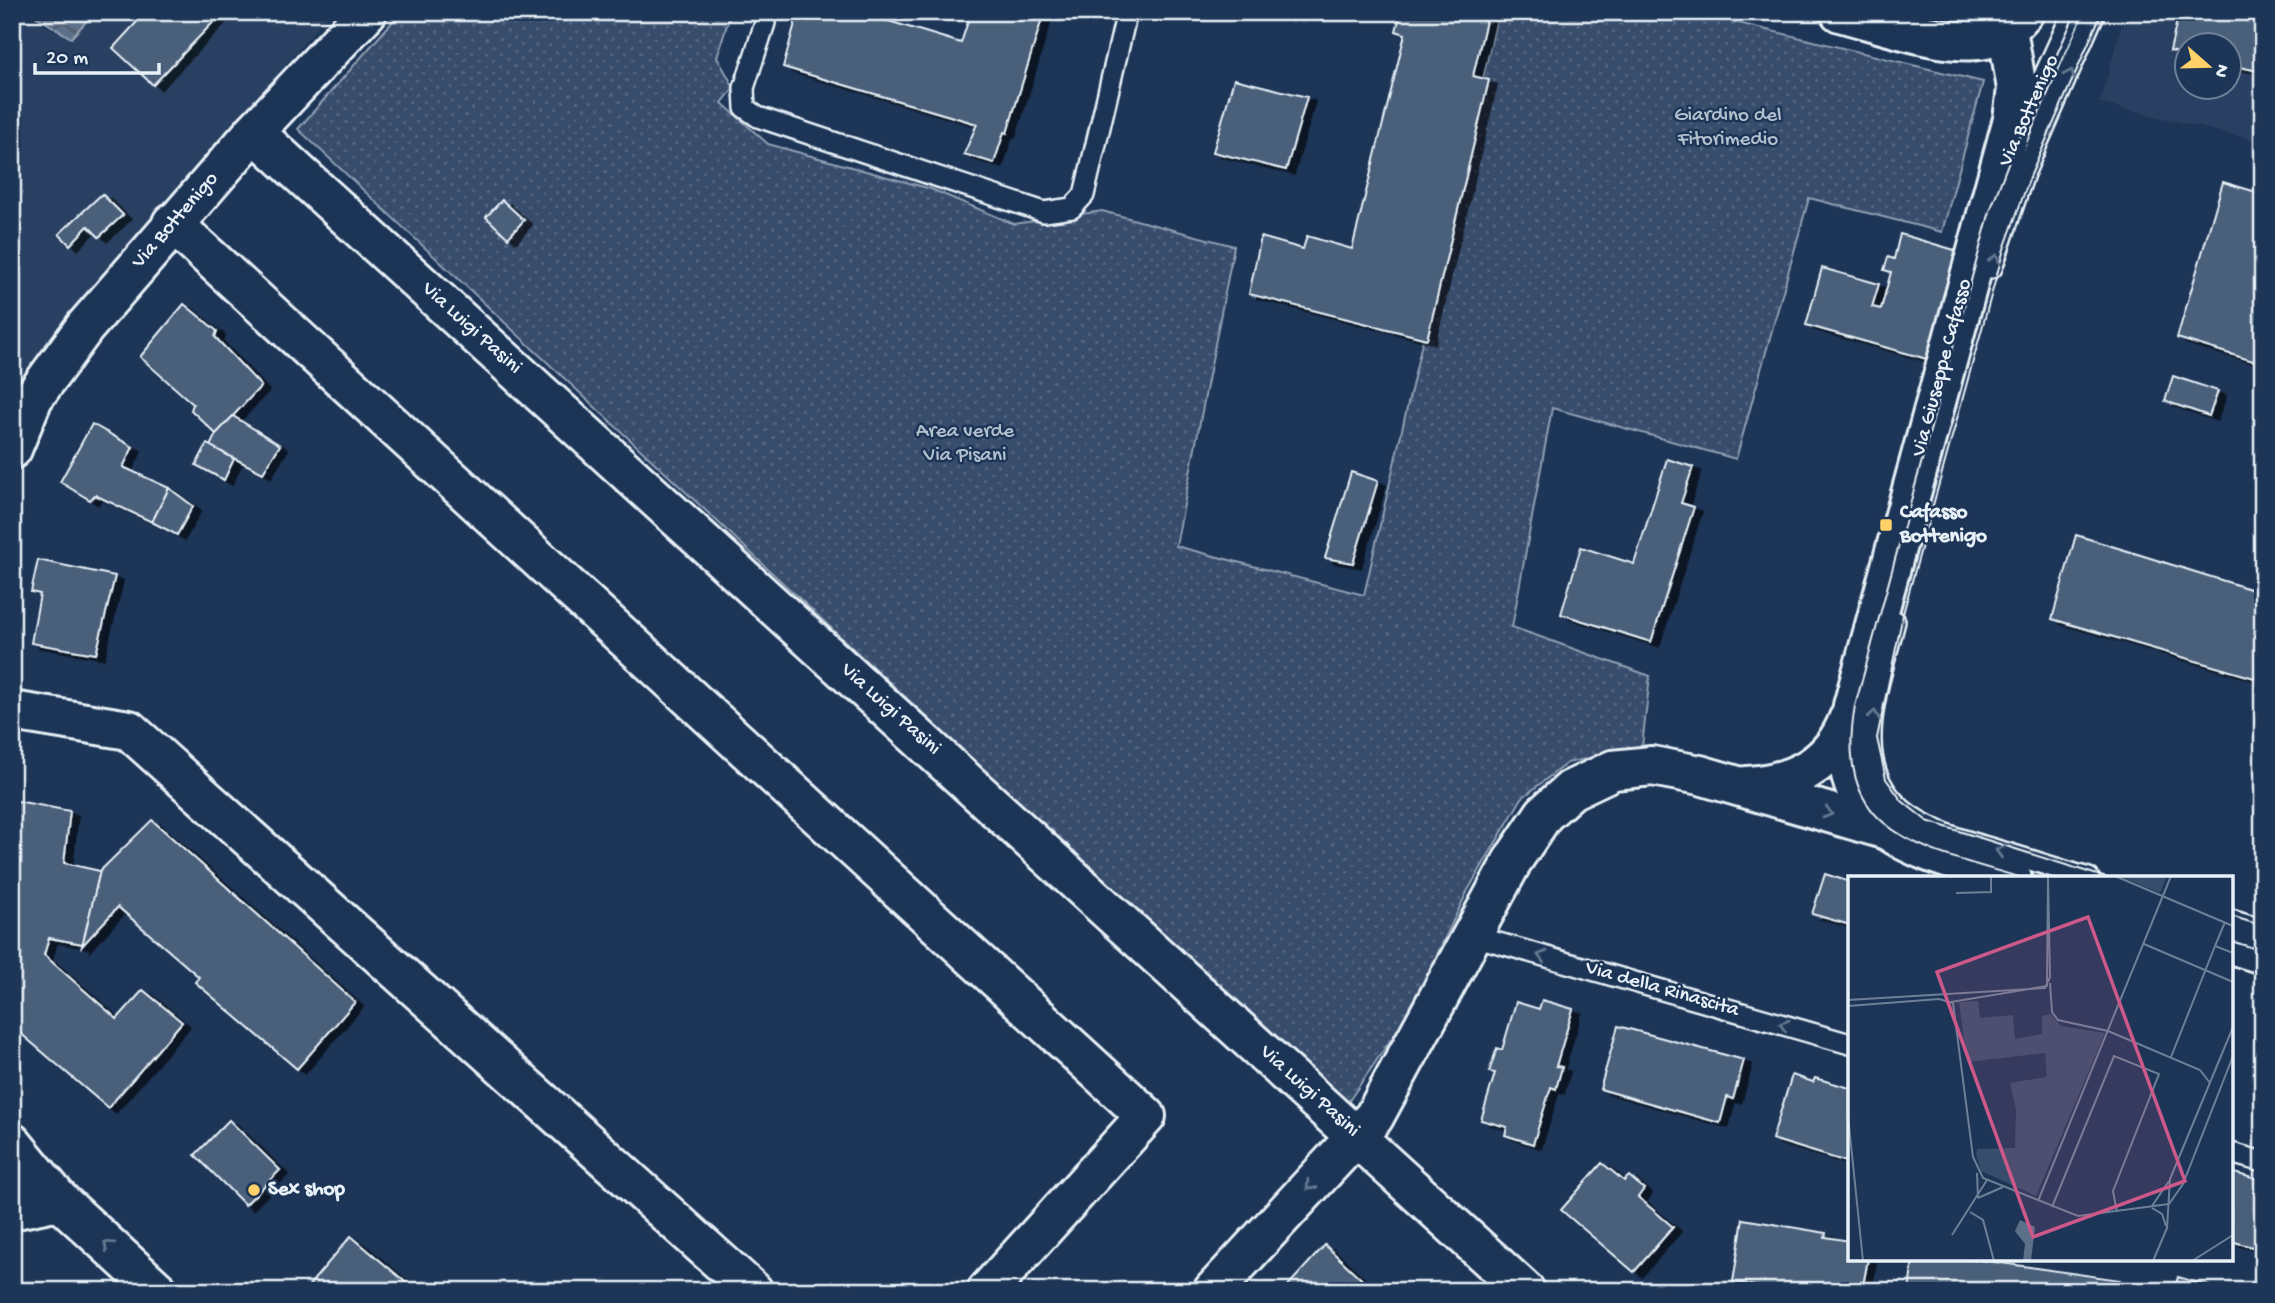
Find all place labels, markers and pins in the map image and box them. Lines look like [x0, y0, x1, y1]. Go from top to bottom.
place label: Cafasso Bottenigo [1899, 501, 1987, 550]
marker: Cafasso Bottenigo [1878, 517, 1894, 533]
place label: Sex shop [268, 1178, 346, 1203]
marker: Sex shop [246, 1182, 262, 1198]

